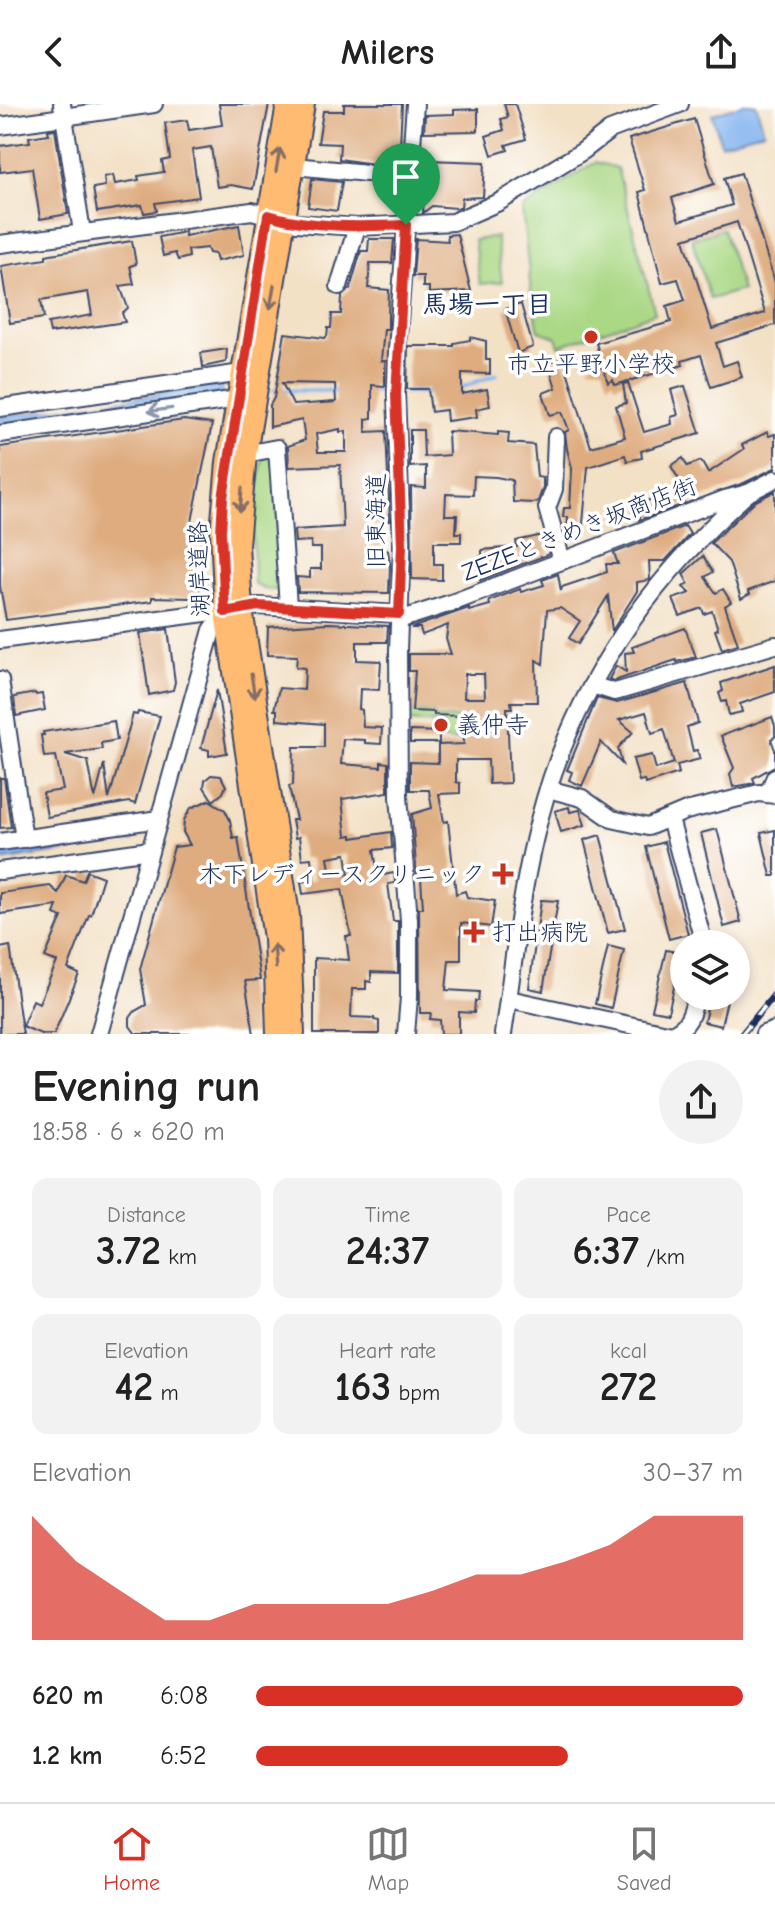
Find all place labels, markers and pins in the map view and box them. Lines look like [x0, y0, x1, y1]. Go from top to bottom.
pin [372, 143, 440, 225]
marker: 市立平野小学校 [582, 328, 600, 346]
place label: 市立平野小学校 [507, 350, 675, 378]
place label: 義仲寺 [457, 711, 529, 739]
marker: 義仲寺 [432, 716, 450, 734]
place label: 木下レディースクリニック [198, 860, 485, 888]
marker: 木下レディースクリニック [492, 863, 514, 885]
place label: 打出病院 [492, 918, 588, 946]
marker: 打出病院 [463, 921, 485, 943]

